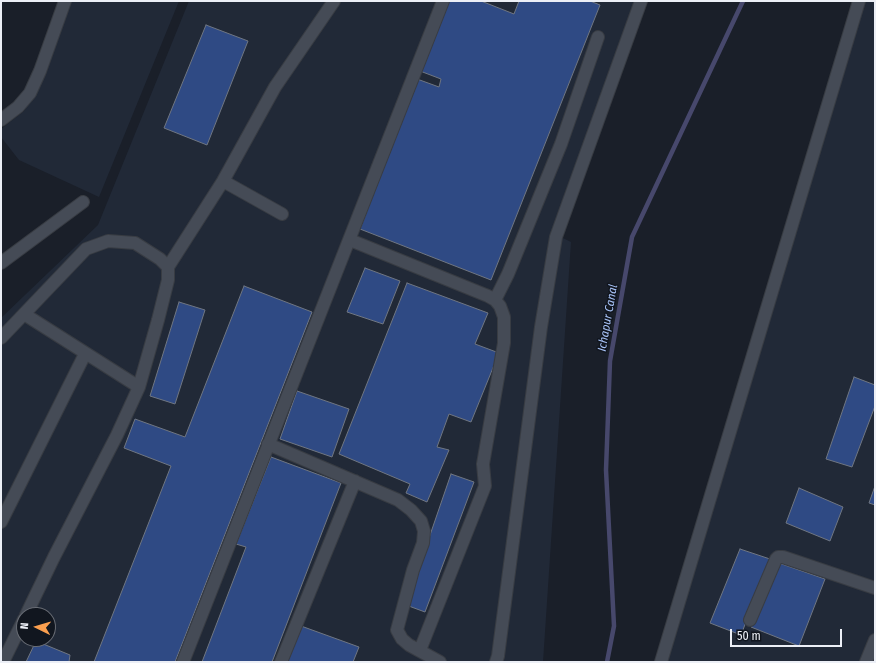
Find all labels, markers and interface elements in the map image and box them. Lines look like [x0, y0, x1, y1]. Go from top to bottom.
water label: Ichapur Canal [595, 283, 621, 353]
north arrow [16, 607, 56, 647]
scale bar [732, 621, 844, 647]
text: N [18, 622, 31, 630]
text: 50 m [737, 629, 761, 643]

